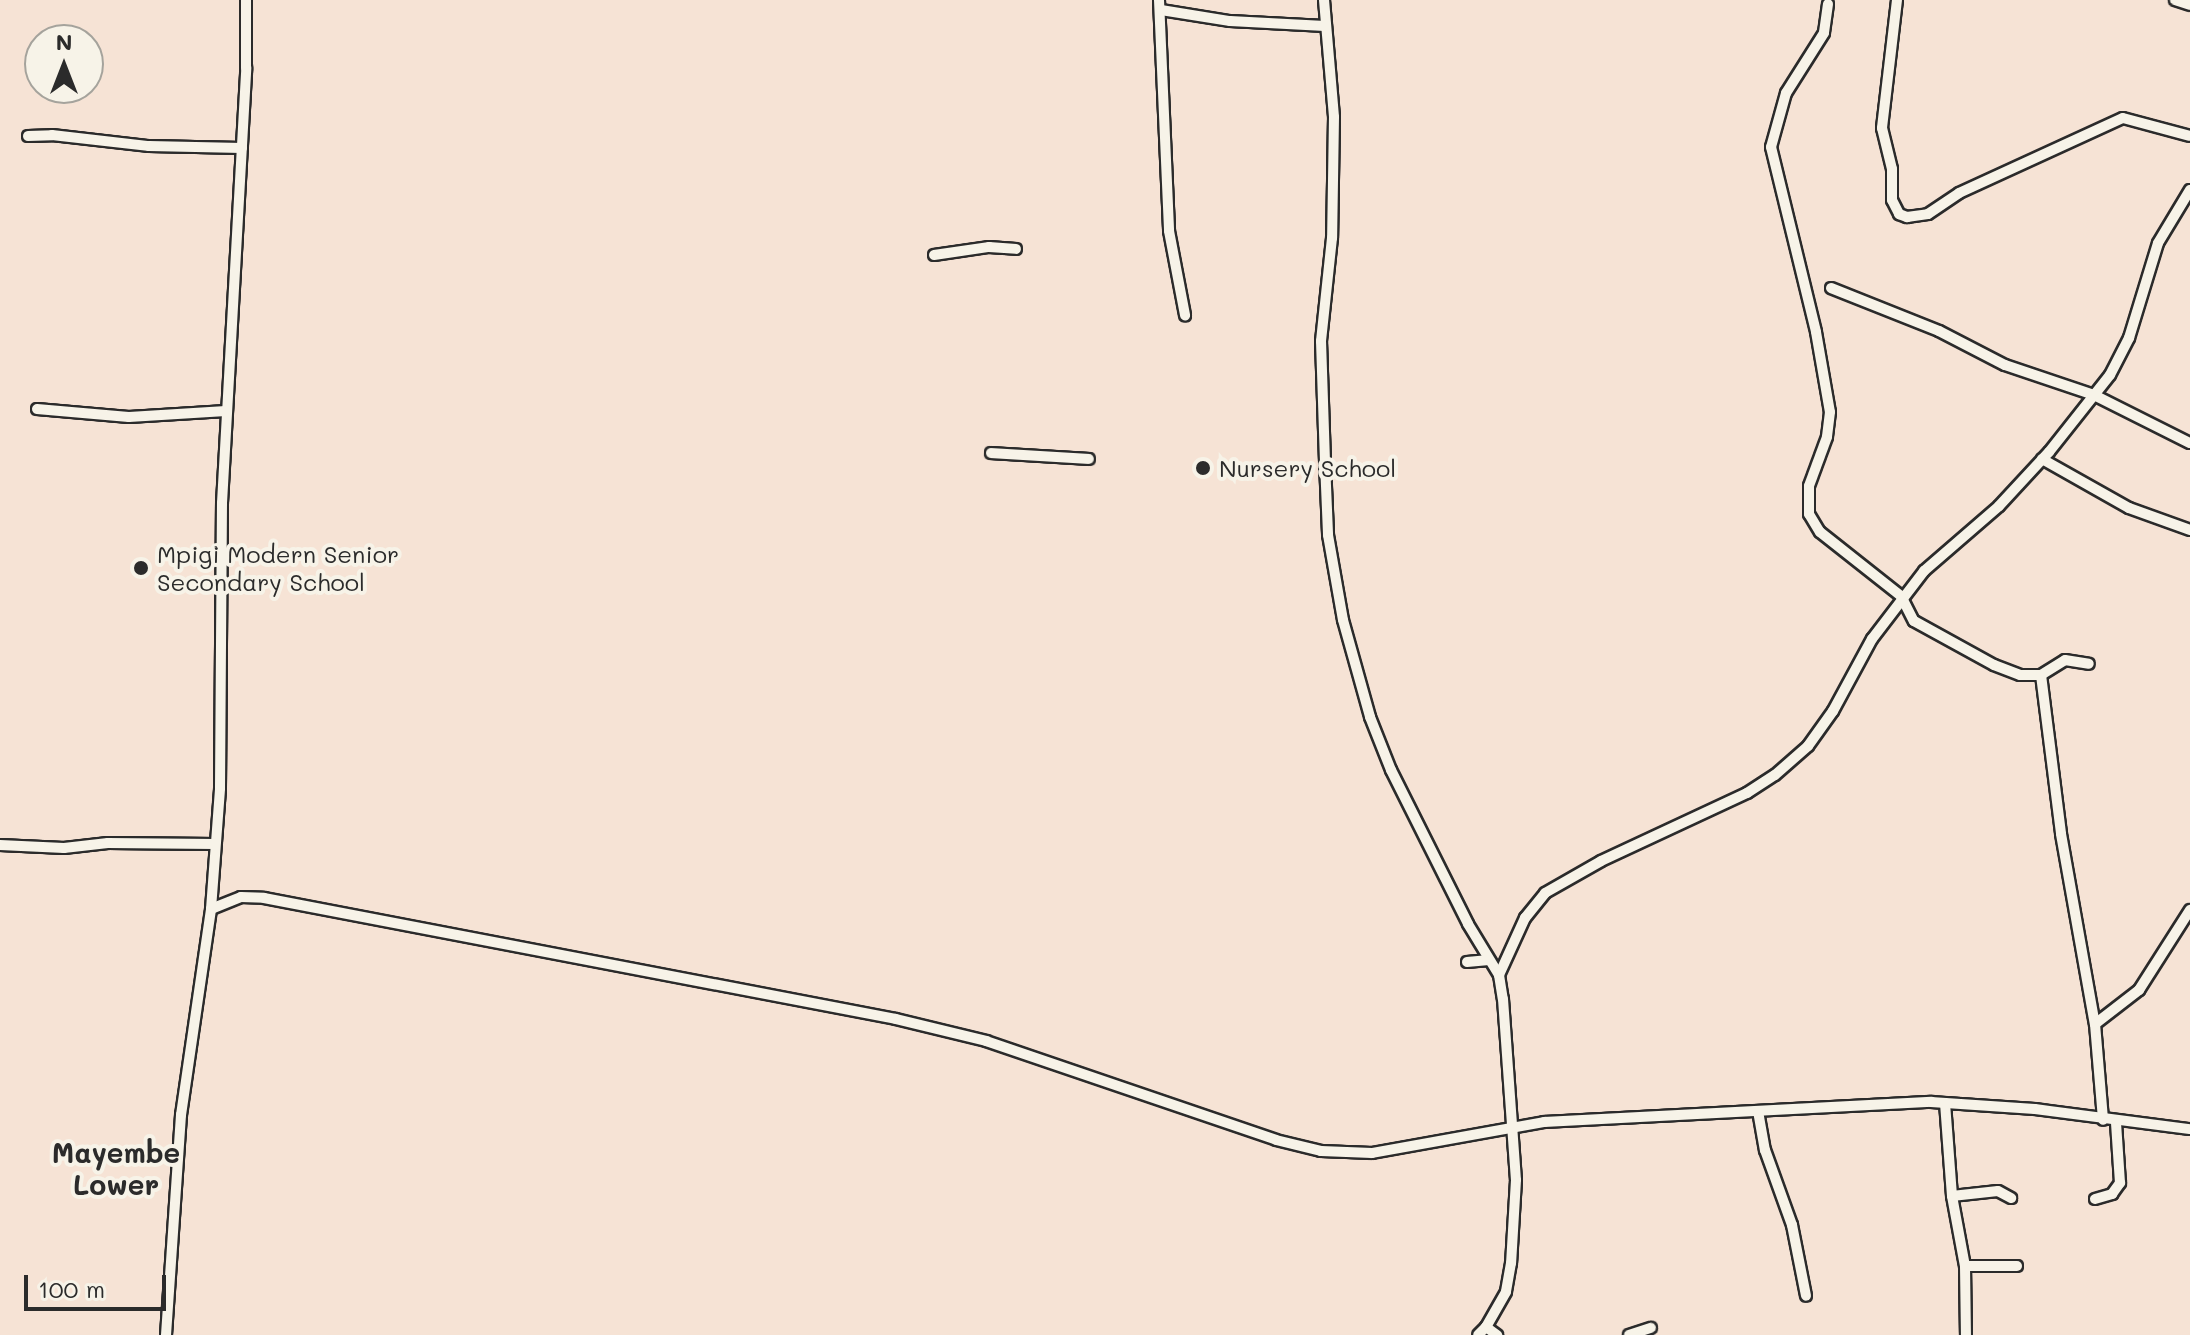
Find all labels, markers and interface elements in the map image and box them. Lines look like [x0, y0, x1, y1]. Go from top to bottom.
north arrow [24, 24, 104, 104]
text: N [56, 27, 72, 56]
place label: Nursery School [1219, 454, 1396, 482]
marker: Nursery School [1194, 459, 1212, 477]
place label: Mpigi Modern Senior Secondary School [157, 540, 399, 596]
marker: Mpigi Modern Senior Secondary School [132, 559, 150, 577]
district label: Mayembe Lower [52, 1135, 180, 1201]
scale bar [28, 1259, 170, 1309]
text: 100 m [38, 1273, 105, 1304]

